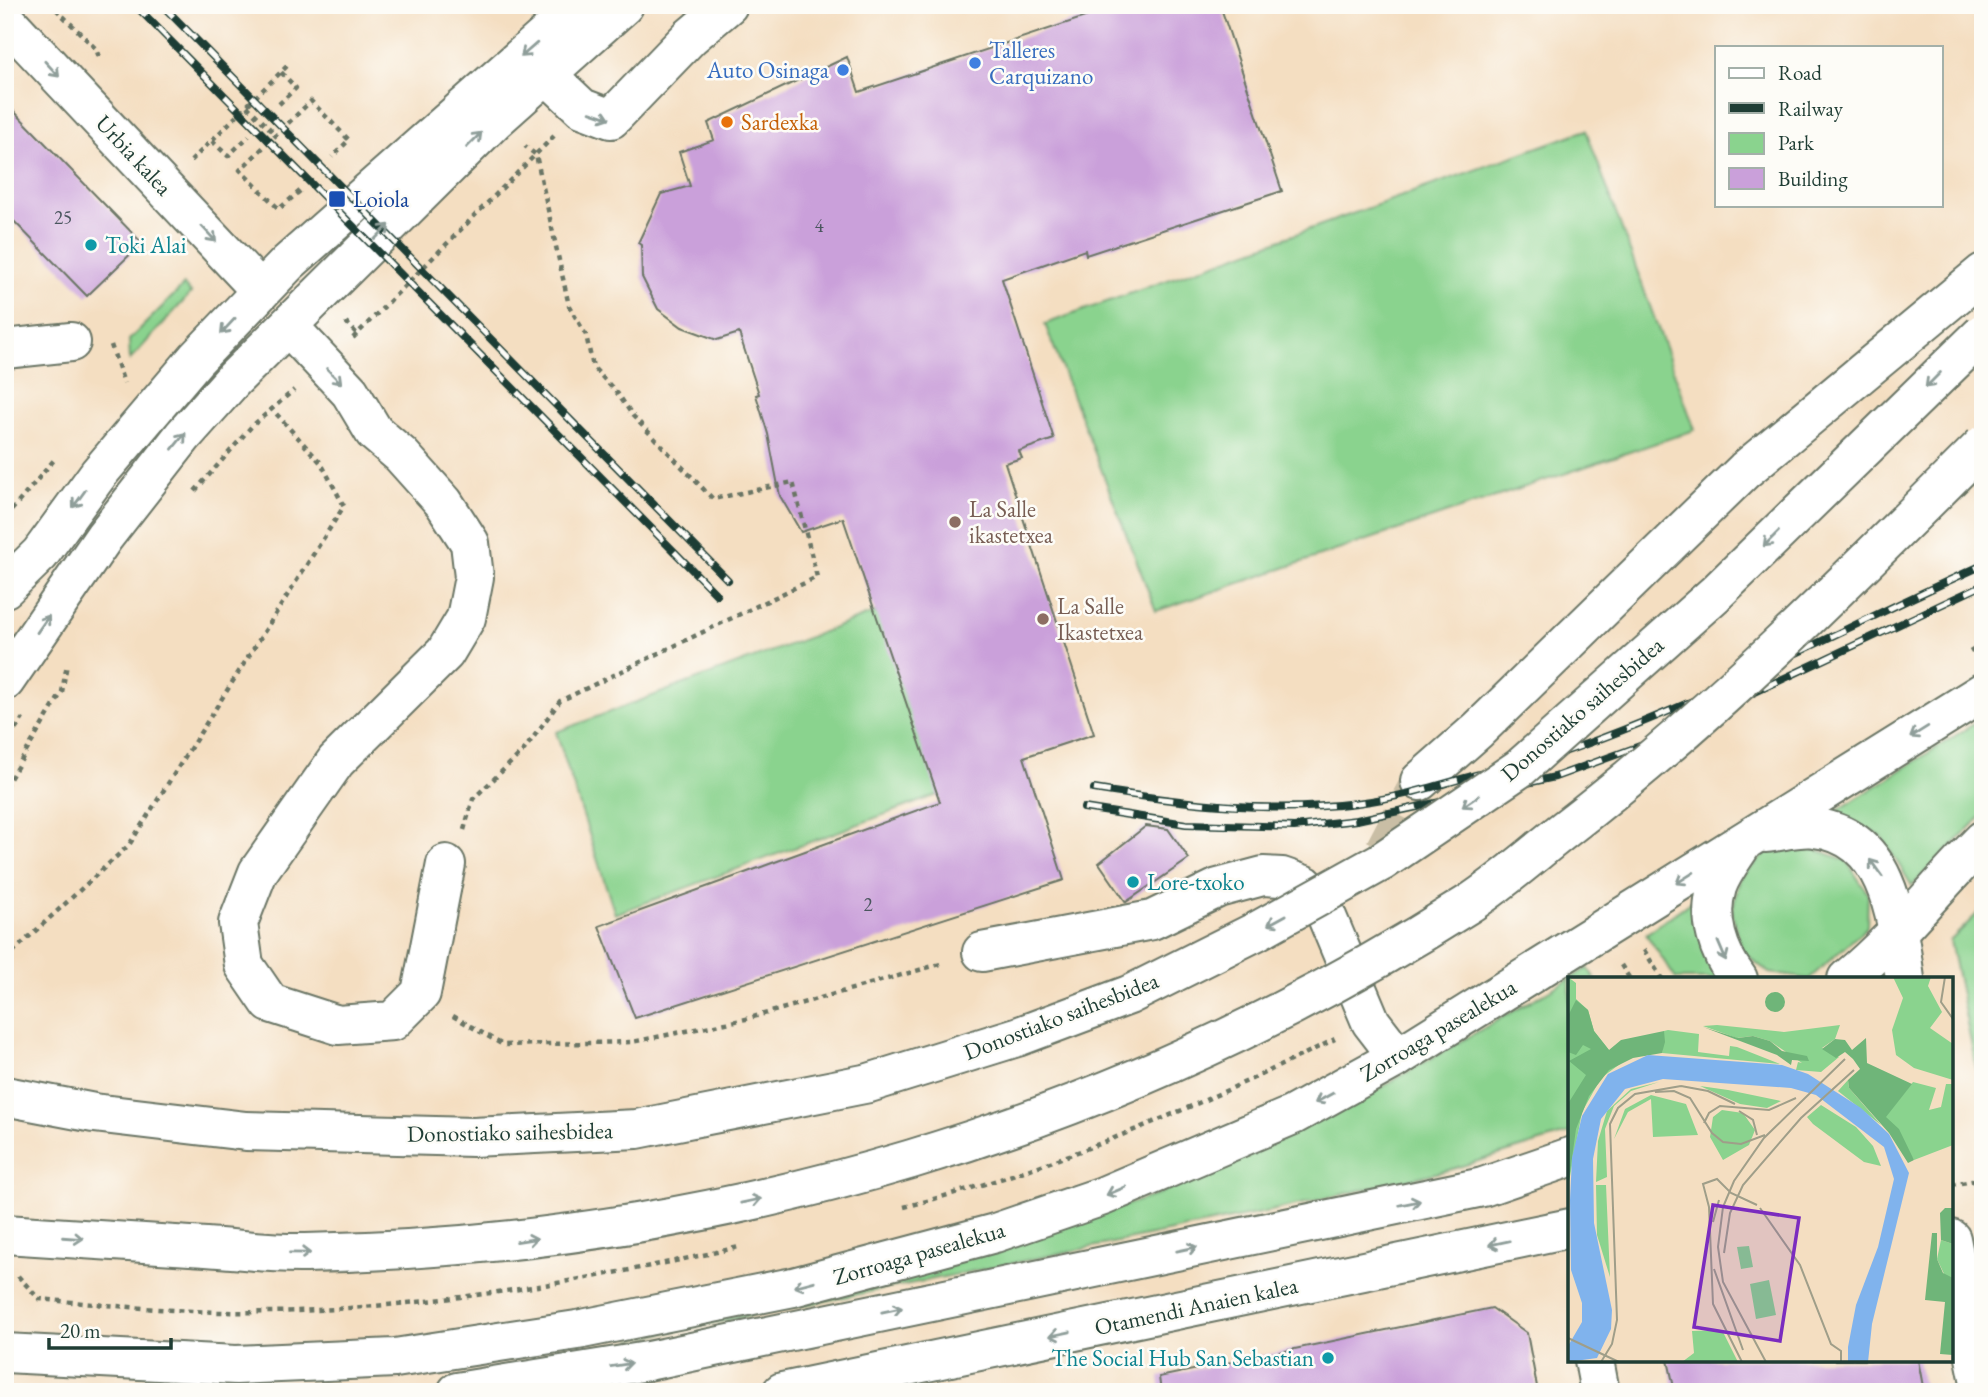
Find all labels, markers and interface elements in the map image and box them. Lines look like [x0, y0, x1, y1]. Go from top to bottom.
place label: Talleres Carquizano [989, 35, 1093, 91]
one-way arrow [520, 42, 538, 58]
legend [1715, 46, 1942, 206]
place label: Auto Osinaga [706, 55, 830, 85]
marker: Talleres Carquizano [967, 55, 983, 71]
text: Road [1778, 59, 1822, 86]
one-way arrow [44, 60, 61, 77]
marker: Auto Osinaga [835, 62, 851, 78]
text: Railway [1778, 95, 1844, 122]
place label: Sardexka [741, 107, 819, 137]
street label: Urbia kalea [89, 108, 179, 202]
one-way arrow [588, 110, 610, 122]
marker: Sardexka [719, 114, 735, 130]
text: Park [1778, 129, 1815, 156]
one-way arrow [465, 132, 482, 149]
text: Building [1778, 165, 1848, 192]
place label: Loiola [353, 184, 410, 214]
marker: Loiola [327, 189, 347, 209]
house number: 25 [54, 205, 72, 230]
house number: 4 [814, 213, 824, 238]
one-way arrow [374, 224, 391, 241]
one-way arrow [200, 225, 217, 242]
place label: Toki Alai [105, 230, 187, 260]
marker: Toki Alai [83, 237, 99, 253]
one-way arrow [219, 317, 236, 334]
one-way arrow [325, 367, 342, 384]
one-way arrow [1925, 371, 1942, 388]
one-way arrow [171, 433, 186, 451]
one-way arrow [72, 489, 87, 507]
place label: La Salle ikastetxea [969, 494, 1054, 550]
marker: La Salle ikastetxea [947, 514, 963, 530]
one-way arrow [1763, 531, 1780, 548]
place label: La Salle Ikastetxea [1057, 591, 1144, 647]
marker: La Salle Ikastetxea [1035, 611, 1051, 627]
one-way arrow [36, 615, 50, 634]
street label: Donostiako saihesbidea [1494, 629, 1670, 788]
one-way arrow [1910, 726, 1930, 740]
one-way arrow [1461, 794, 1481, 808]
one-way arrow [1869, 859, 1883, 878]
place label: Lore-txoko [1147, 867, 1245, 897]
one-way arrow [1676, 872, 1696, 886]
marker: Lore-txoko [1125, 874, 1141, 890]
house number: 2 [863, 892, 873, 917]
one-way arrow [1267, 914, 1288, 927]
one-way arrow [1717, 939, 1730, 961]
street label: Donostiako saihesbidea [959, 965, 1163, 1067]
street label: Zorroaga pasealekua [1354, 971, 1522, 1089]
inset map [1568, 977, 1953, 1362]
one-way arrow [1314, 1091, 1334, 1105]
street label: Donostiako saihesbidea [407, 1115, 614, 1149]
one-way arrow [1105, 1185, 1127, 1198]
one-way arrow [739, 1193, 762, 1207]
one-way arrow [1398, 1195, 1421, 1209]
street label: Zorroaga pasealekua [830, 1214, 1009, 1292]
one-way arrow [62, 1232, 85, 1245]
one-way arrow [516, 1233, 538, 1246]
one-way arrow [1488, 1237, 1511, 1251]
one-way arrow [1175, 1241, 1198, 1255]
one-way arrow [289, 1246, 312, 1259]
street label: Otamendi Anaien kalea [1092, 1270, 1301, 1342]
one-way arrow [793, 1279, 815, 1292]
one-way arrow [880, 1303, 903, 1317]
scale bar [49, 1306, 172, 1350]
text: 20 m [60, 1317, 101, 1344]
one-way arrow [1049, 1328, 1072, 1342]
place label: The Social Hub San Sebastian [1051, 1343, 1314, 1373]
marker: The Social Hub San Sebastian [1320, 1350, 1336, 1366]
one-way arrow [609, 1358, 632, 1371]

